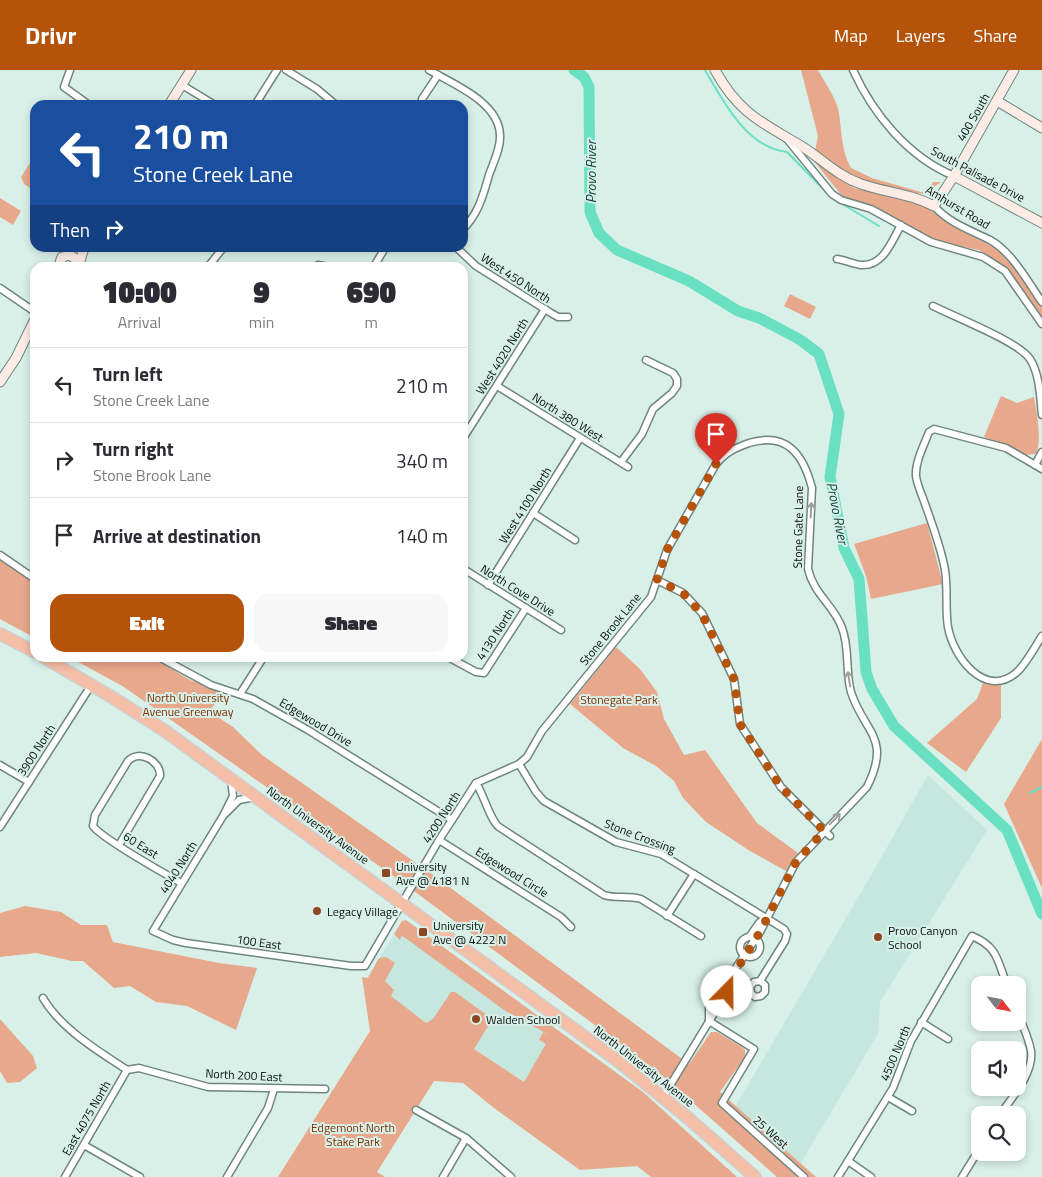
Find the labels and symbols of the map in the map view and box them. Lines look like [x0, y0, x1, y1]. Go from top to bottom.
street label: 400 South [952, 89, 994, 145]
water label: Provo River [580, 139, 601, 203]
street label: South Palisade Drive [928, 141, 1028, 207]
street label: Amhurst Road [922, 180, 994, 234]
street label: West 450 North [477, 248, 555, 308]
street label: West 4020 North [471, 314, 533, 398]
street label: North 380 West [529, 388, 608, 447]
pin [695, 413, 737, 464]
street label: West 4100 North [494, 463, 556, 547]
water label: Provo River [822, 480, 855, 547]
street label: Stone Gate Lane [788, 486, 808, 568]
one-way arrow [807, 502, 816, 518]
street label: North Cove Drive [477, 559, 559, 621]
street label: Stone Brook Lane [575, 588, 645, 670]
street label: 4130 North [471, 604, 519, 664]
one-way arrow [843, 671, 853, 687]
park label: North University Avenue Greenway [143, 688, 234, 721]
park label: Stonegate Park [580, 690, 658, 709]
street label: Edgewood Drive [276, 693, 356, 751]
street label: 3900 North [12, 720, 60, 780]
street label: North University Avenue [263, 781, 373, 869]
street label: 4200 North [417, 787, 465, 847]
one-way arrow [829, 813, 841, 826]
street label: Stone Crossing [601, 814, 679, 858]
street label: 60 East [120, 827, 163, 864]
street label: 4040 North [154, 837, 202, 897]
street label: Edgewood Circle [472, 842, 552, 902]
place label: University Ave @ 4181 N [396, 857, 469, 890]
marker: University Ave @ 4181 N [380, 867, 392, 879]
place label: Legacy Village [327, 902, 398, 921]
marker: Legacy Village [311, 905, 323, 917]
place label: University Ave @ 4222 N [433, 916, 506, 949]
place label: Provo Canyon School [888, 921, 957, 954]
marker: University Ave @ 4222 N [417, 926, 429, 938]
street label: 100 East [235, 929, 283, 955]
marker: Provo Canyon School [872, 931, 884, 943]
position arrow [700, 965, 752, 1017]
north arrow [971, 976, 1026, 1031]
place label: Walden School [486, 1010, 560, 1029]
marker: Walden School [470, 1013, 482, 1025]
street label: North University Avenue [590, 1021, 698, 1111]
street label: 4500 North [875, 1022, 915, 1084]
street label: North 200 East [205, 1063, 284, 1087]
street label: East 4075 North [57, 1077, 115, 1159]
street label: 25 West [749, 1111, 794, 1154]
park label: Edgemont North Stake Park [311, 1118, 395, 1151]

